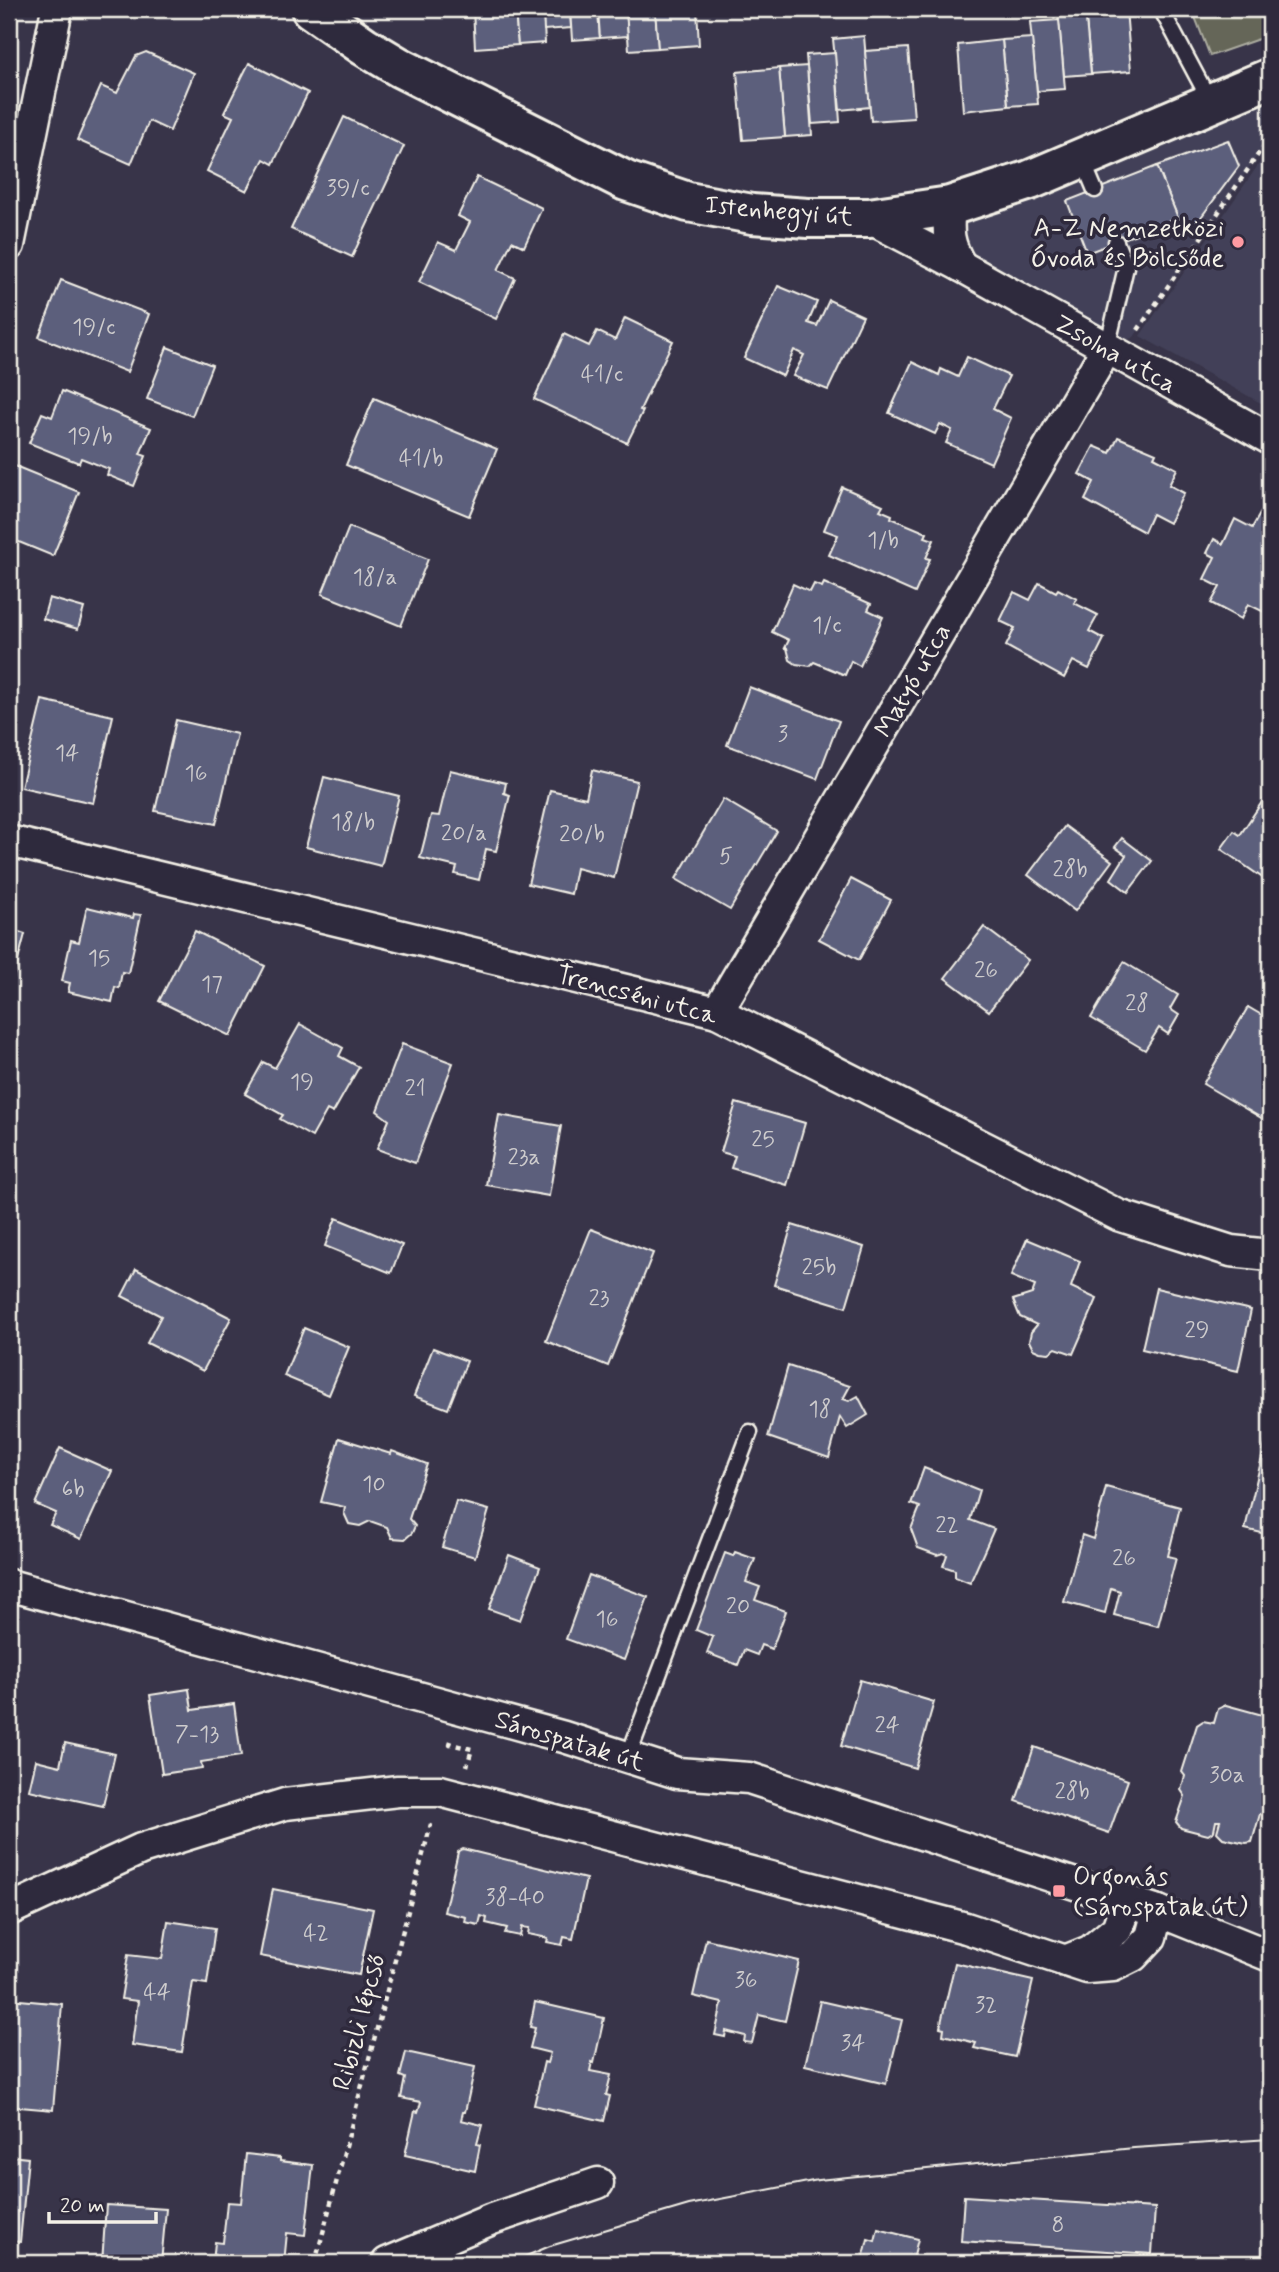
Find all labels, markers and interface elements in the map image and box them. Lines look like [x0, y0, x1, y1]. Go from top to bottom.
house number: 39/c [326, 174, 370, 204]
street label: Istenhegyi út [703, 189, 854, 237]
place label: A-Z Nemzetközi Óvoda és Bölcsőde [1030, 212, 1224, 276]
marker: A-Z Nemzetközi Óvoda és Bölcsőde [1230, 234, 1246, 250]
street label: Zsolna utca [1048, 307, 1182, 402]
house number: 19/c [72, 313, 116, 343]
house number: 41/c [581, 360, 623, 390]
house number: 19/b [67, 422, 113, 452]
house number: 41/b [399, 444, 443, 474]
house number: 1/b [867, 526, 899, 556]
house number: 18/a [353, 563, 397, 593]
house number: 1/c [812, 611, 842, 641]
street label: Matyó utca [867, 618, 960, 744]
house number: 3 [778, 720, 788, 750]
house number: 14 [55, 739, 79, 769]
house number: 16 [185, 759, 208, 789]
house number: 18/b [331, 808, 375, 838]
house number: 20/a [441, 819, 487, 849]
house number: 20/b [559, 820, 605, 850]
house number: 5 [719, 842, 733, 872]
house number: 28b [1052, 855, 1088, 885]
house number: 15 [88, 944, 110, 974]
house number: 26 [974, 956, 998, 986]
street label: Trencséni utca [553, 958, 721, 1034]
house number: 17 [201, 970, 223, 1000]
house number: 28 [1125, 989, 1149, 1019]
house number: 19 [290, 1068, 314, 1098]
house number: 21 [404, 1074, 426, 1104]
house number: 25 [751, 1125, 775, 1155]
house number: 23a [508, 1143, 540, 1173]
house number: 25b [802, 1253, 836, 1283]
house number: 23 [589, 1284, 610, 1314]
house number: 29 [1185, 1316, 1209, 1346]
house number: 18 [809, 1395, 831, 1425]
house number: 10 [362, 1470, 386, 1500]
house number: 6b [61, 1475, 85, 1505]
house number: 22 [935, 1511, 959, 1541]
house number: 26 [1112, 1544, 1136, 1574]
house number: 20 [726, 1592, 750, 1622]
house number: 16 [596, 1605, 619, 1635]
street label: Sárospatak út [491, 1703, 648, 1781]
house number: 24 [874, 1711, 900, 1741]
house number: 7-13 [175, 1720, 219, 1750]
house number: 30a [1209, 1761, 1245, 1791]
house number: 28b [1054, 1777, 1090, 1807]
place label: Orgonás (Sárospatak út) [1073, 1861, 1248, 1925]
house number: 38-40 [485, 1883, 545, 1913]
marker: Orgonás (Sárospatak út) [1051, 1883, 1067, 1899]
house number: 42 [303, 1919, 329, 1949]
street label: Ribizli lépcső [325, 1951, 394, 2094]
house number: 36 [734, 1966, 758, 1996]
house number: 44 [143, 1978, 171, 2008]
house number: 32 [975, 1991, 997, 2021]
house number: 34 [841, 2029, 865, 2059]
scale bar [49, 2181, 156, 2225]
text: 20 m [60, 2192, 105, 2220]
house number: 8 [1052, 2211, 1064, 2241]

